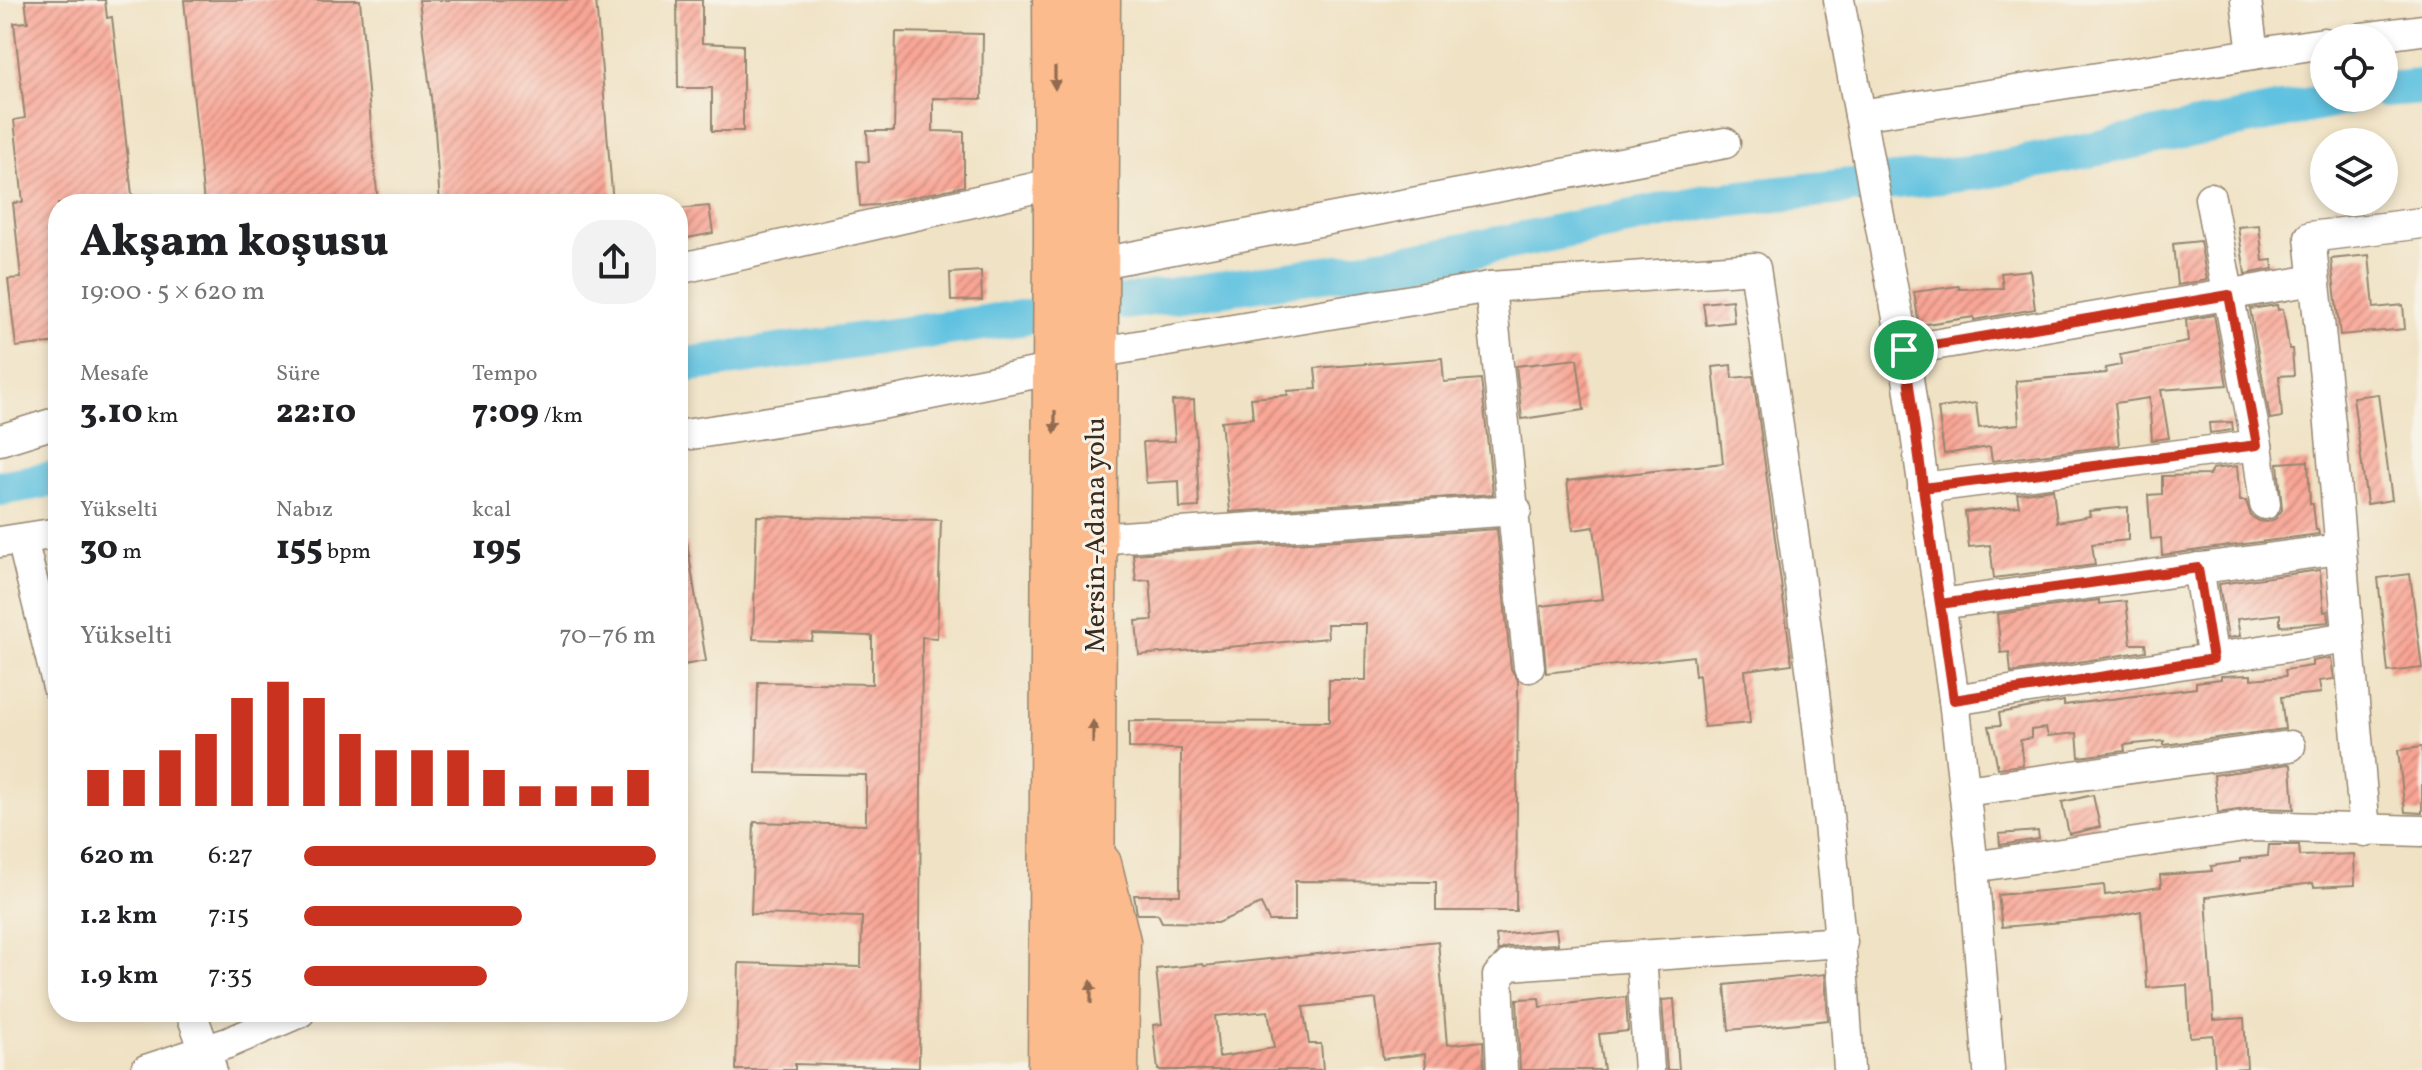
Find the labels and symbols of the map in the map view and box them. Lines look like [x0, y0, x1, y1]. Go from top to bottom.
one-way arrow [1049, 66, 1061, 91]
pin [1870, 316, 1938, 384]
one-way arrow [1048, 410, 1061, 435]
street label: Mersin-Adana yolu [1077, 417, 1116, 653]
one-way arrow [1087, 719, 1099, 744]
one-way arrow [1085, 979, 1098, 1004]

